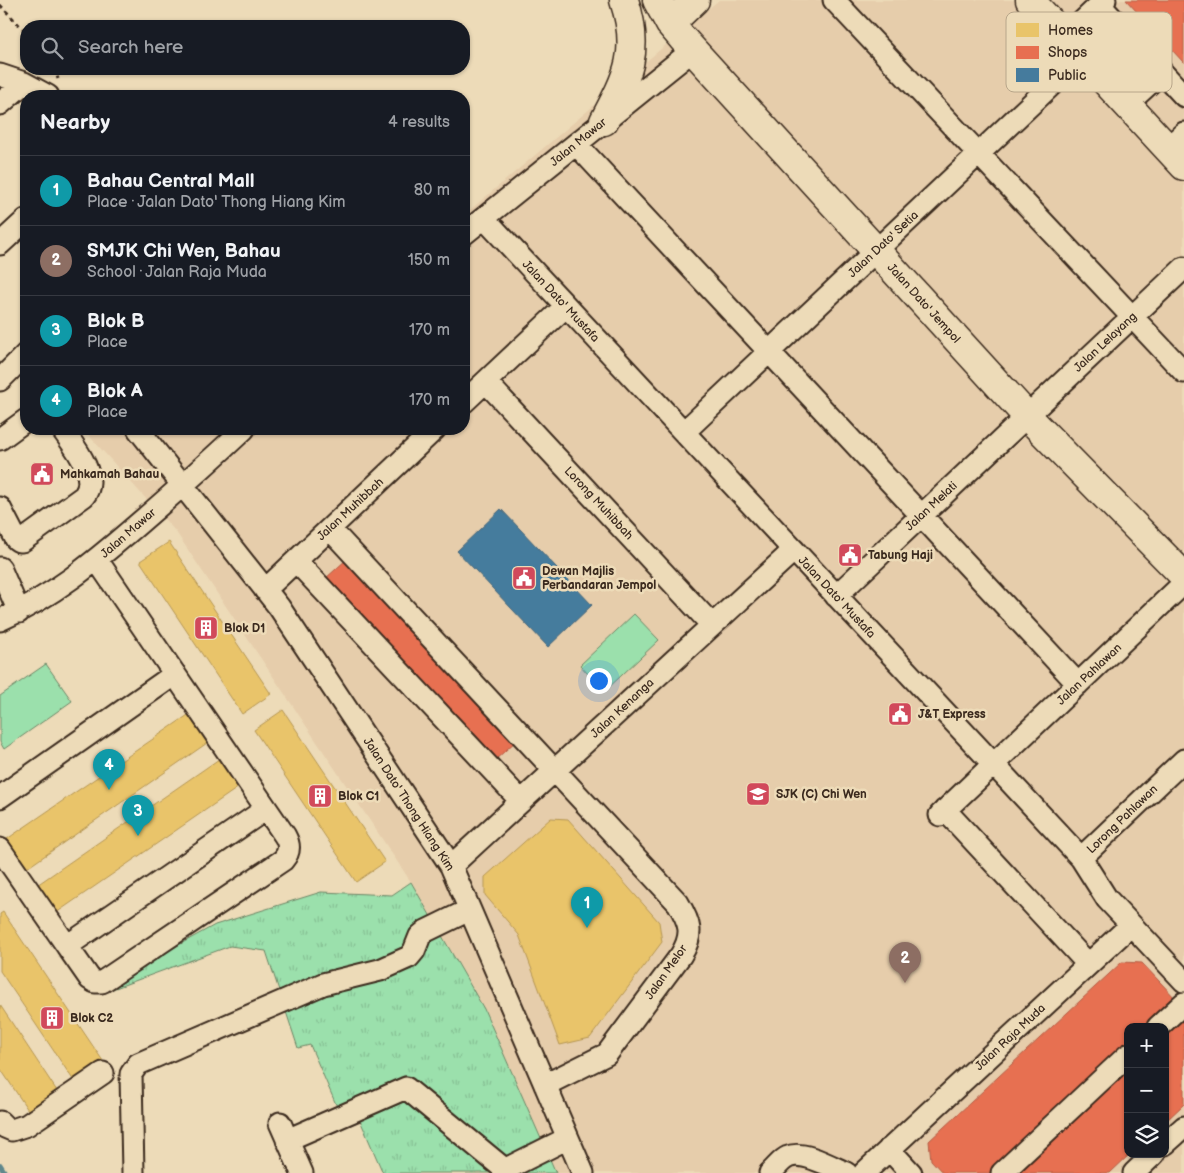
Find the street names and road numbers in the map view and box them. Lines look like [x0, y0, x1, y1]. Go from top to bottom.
street label: Jalan Mawar [547, 115, 610, 170]
street label: Jalan Dato' Setia [845, 208, 922, 281]
street label: Jalan Dato' Mustafa [519, 257, 603, 346]
street label: Jalan Dato' Jempol [884, 260, 963, 346]
street label: Jalan Lelayang [1071, 309, 1140, 375]
street label: Lorong Muhibbah [561, 464, 637, 543]
street label: Jalan Muhibbah [314, 474, 387, 544]
street label: Jalan Melati [902, 478, 961, 534]
street label: Jalan Mawar [98, 505, 160, 561]
street label: Jalan Dato' Mustafa [795, 553, 879, 642]
street label: Jalan Pahlawan [1054, 640, 1125, 708]
street label: Jalan Kenanga [588, 675, 657, 741]
street label: Jalan Dato' Thong Hiang Kim [360, 735, 457, 874]
street label: Lorong Pahlawan [1084, 782, 1161, 857]
street label: Jalan Melor [642, 941, 691, 1003]
street label: Jalan Raja Muda [972, 1001, 1049, 1074]

